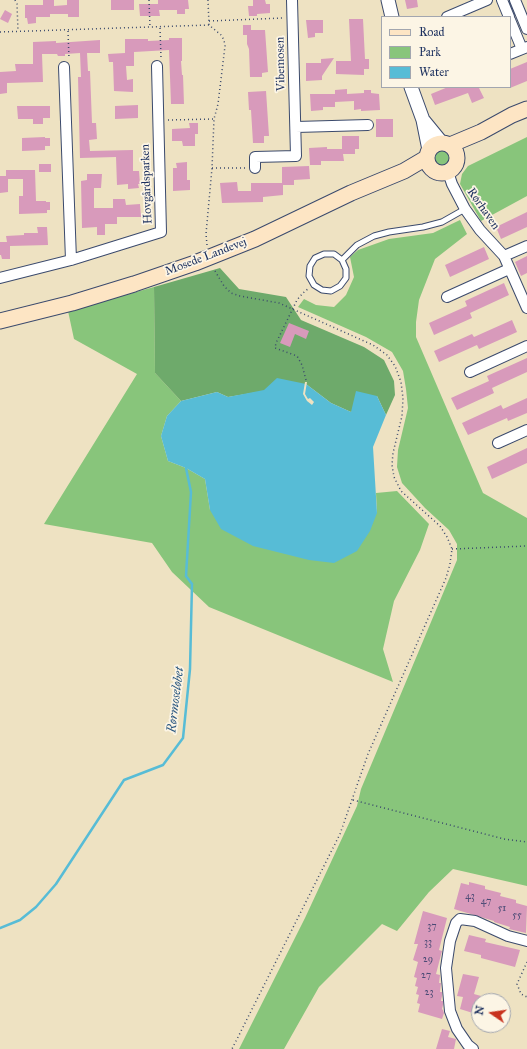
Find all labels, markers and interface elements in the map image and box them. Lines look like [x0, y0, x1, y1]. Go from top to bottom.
legend [381, 16, 511, 88]
text: Road [419, 25, 445, 39]
street label: Vibemosen [273, 37, 289, 91]
text: Park [419, 45, 441, 59]
text: Water [419, 65, 449, 79]
street label: Hovgårdsparken [138, 144, 156, 224]
street label: Rørhaven [463, 185, 503, 233]
street label: Mosede Landevej [163, 235, 249, 279]
water label: Rørmoseløbet [164, 666, 188, 734]
house number: 43 [465, 891, 475, 903]
house number: 47 [481, 896, 491, 908]
house number: 51 [498, 903, 506, 915]
house number: 55 [512, 910, 522, 922]
house number: 37 [427, 921, 437, 933]
house number: 33 [424, 937, 432, 949]
house number: 29 [423, 954, 433, 966]
house number: 27 [421, 970, 431, 982]
house number: 23 [425, 987, 433, 999]
north arrow [471, 993, 511, 1033]
text: N [472, 1004, 487, 1016]

